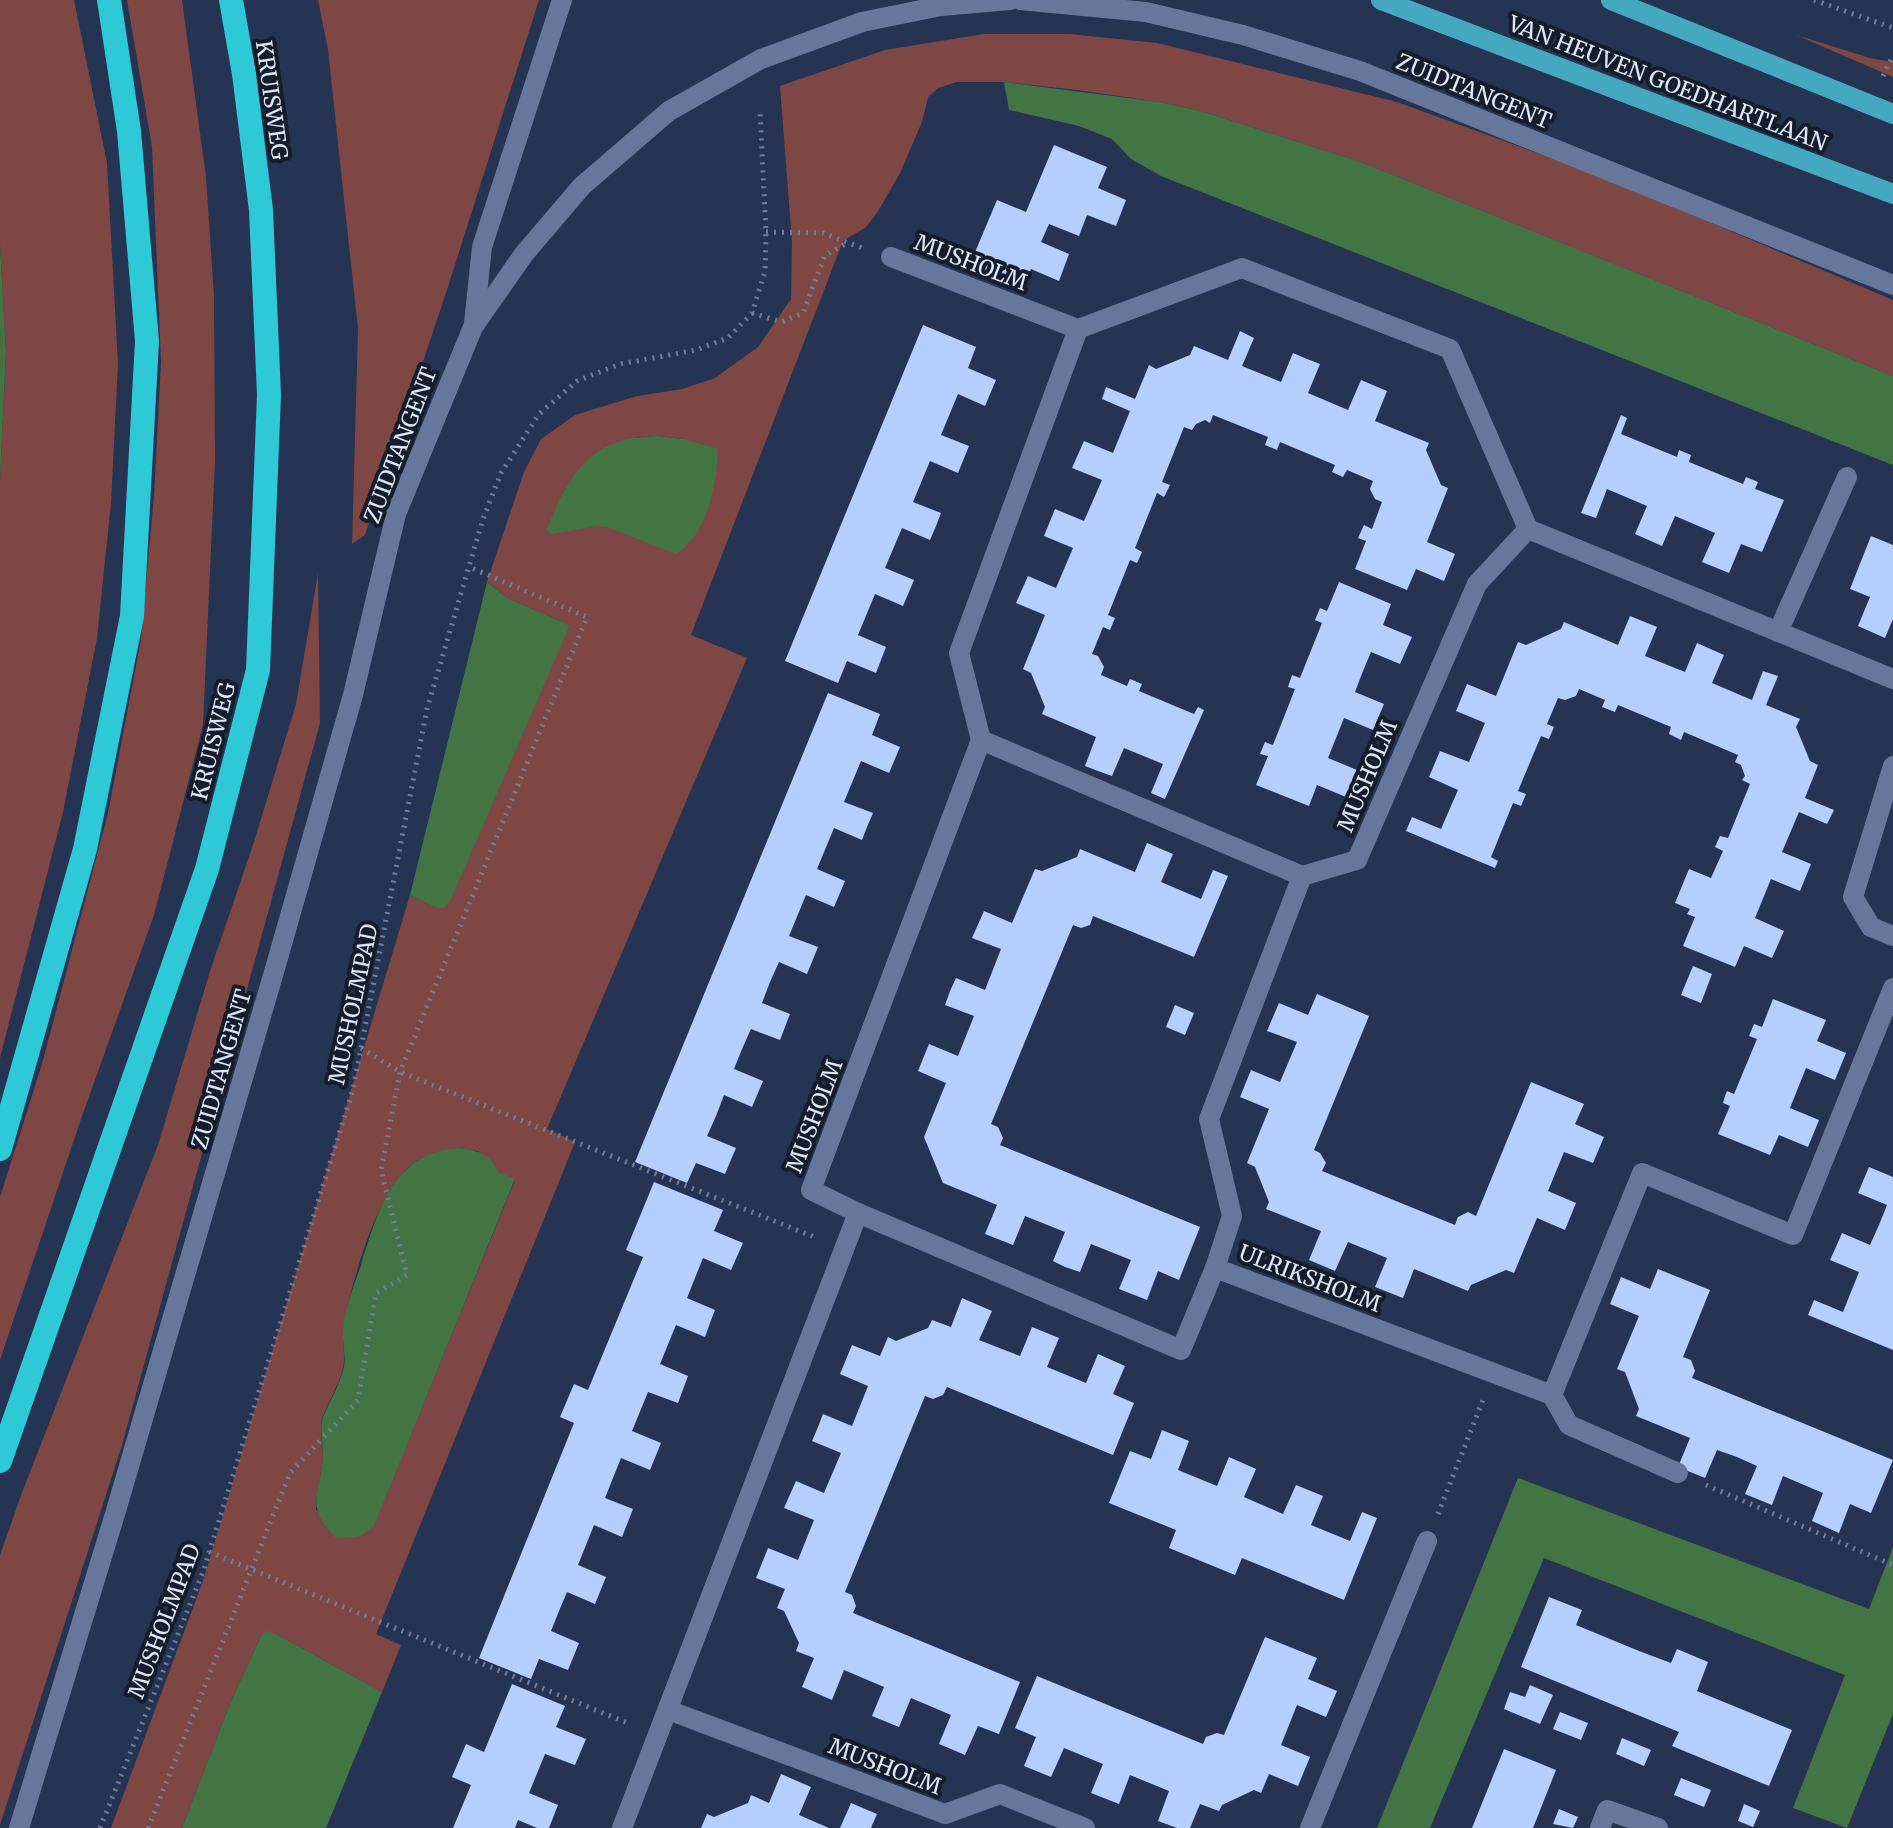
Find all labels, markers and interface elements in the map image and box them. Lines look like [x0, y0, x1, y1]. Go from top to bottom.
street label: VAN HEUVEN GOEDHARTLAAN [1504, 9, 1831, 157]
street label: KRUISWEG [250, 39, 294, 161]
street label: ZUIDTANGENT [1392, 47, 1556, 135]
street label: MUSHOLM [911, 228, 1032, 296]
street label: ZUIDTANGENT [357, 363, 443, 527]
street label: KRUISWEG [185, 679, 241, 803]
street label: MUSHOLM [1331, 716, 1403, 836]
street label: MUSHOLMPAD [322, 921, 384, 1087]
street label: ZUIDTANGENT [185, 986, 257, 1152]
street label: MUSHOLM [780, 1055, 848, 1176]
street label: ULRIKSHOLM [1235, 1238, 1385, 1318]
street label: MUSHOLMPAD [122, 1540, 206, 1702]
street label: MUSHOLM [825, 1732, 946, 1800]

